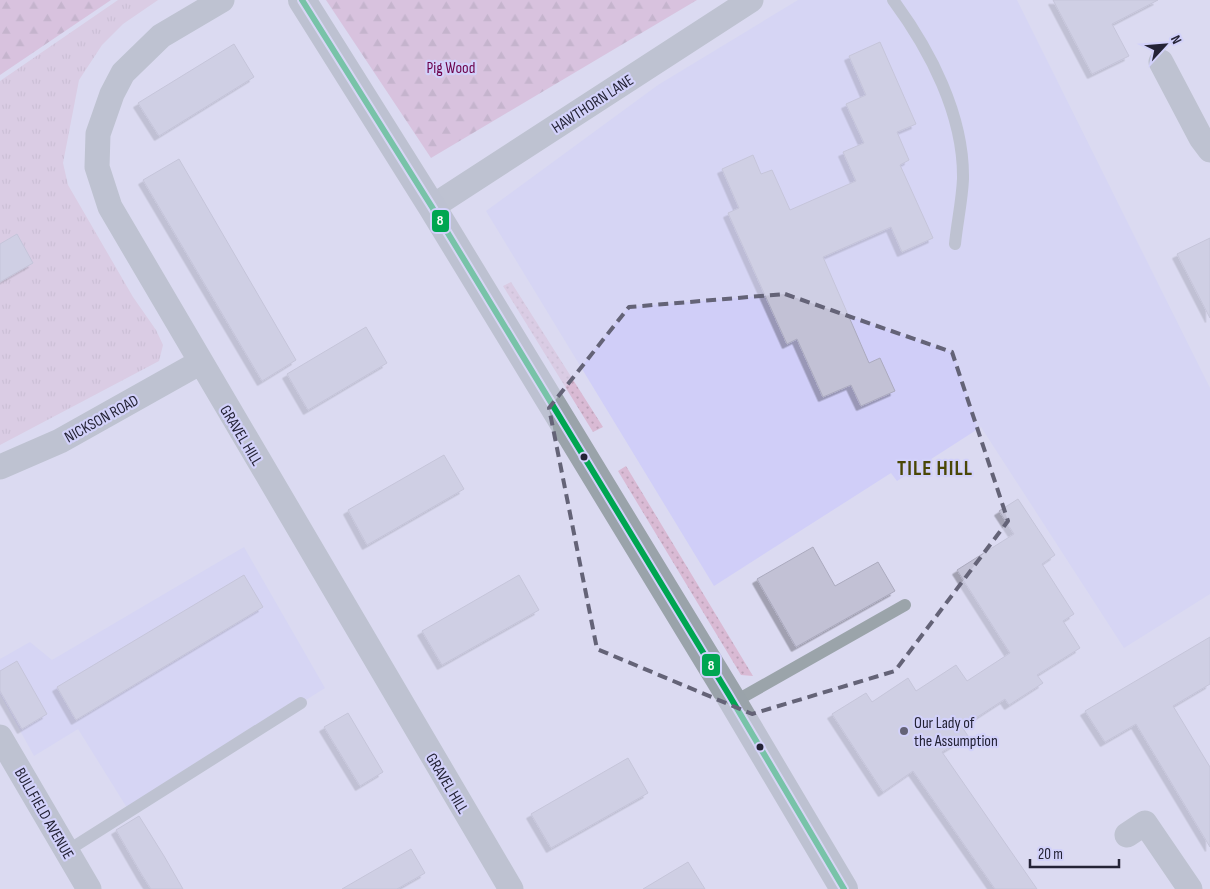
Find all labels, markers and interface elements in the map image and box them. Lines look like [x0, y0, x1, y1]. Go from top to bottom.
north arrow [1140, 20, 1190, 70]
text: N [1167, 32, 1186, 47]
park label: Pig Wood [427, 59, 475, 78]
street label: HAWTHORN LANE [548, 71, 637, 138]
line badge: 8 [431, 209, 450, 233]
text: 8 [437, 212, 444, 229]
street label: NICKSON ROAD [61, 391, 142, 447]
street label: GRAVEL HILL [215, 402, 266, 469]
unlabelled marker [579, 452, 589, 462]
district label: TILE HILL [897, 456, 973, 481]
line badge: 8 [701, 653, 721, 677]
text: 8 [708, 657, 715, 674]
place label: Our Lady of the Assumption [914, 714, 998, 751]
marker: Our Lady of the Assumption [898, 725, 910, 737]
unlabelled marker [755, 742, 765, 752]
street label: GRAVEL HILL [421, 750, 472, 817]
street label: BULLFIELD AVENUE [10, 765, 77, 863]
scale bar [1030, 836, 1119, 868]
text: 20 m [1038, 845, 1063, 864]

